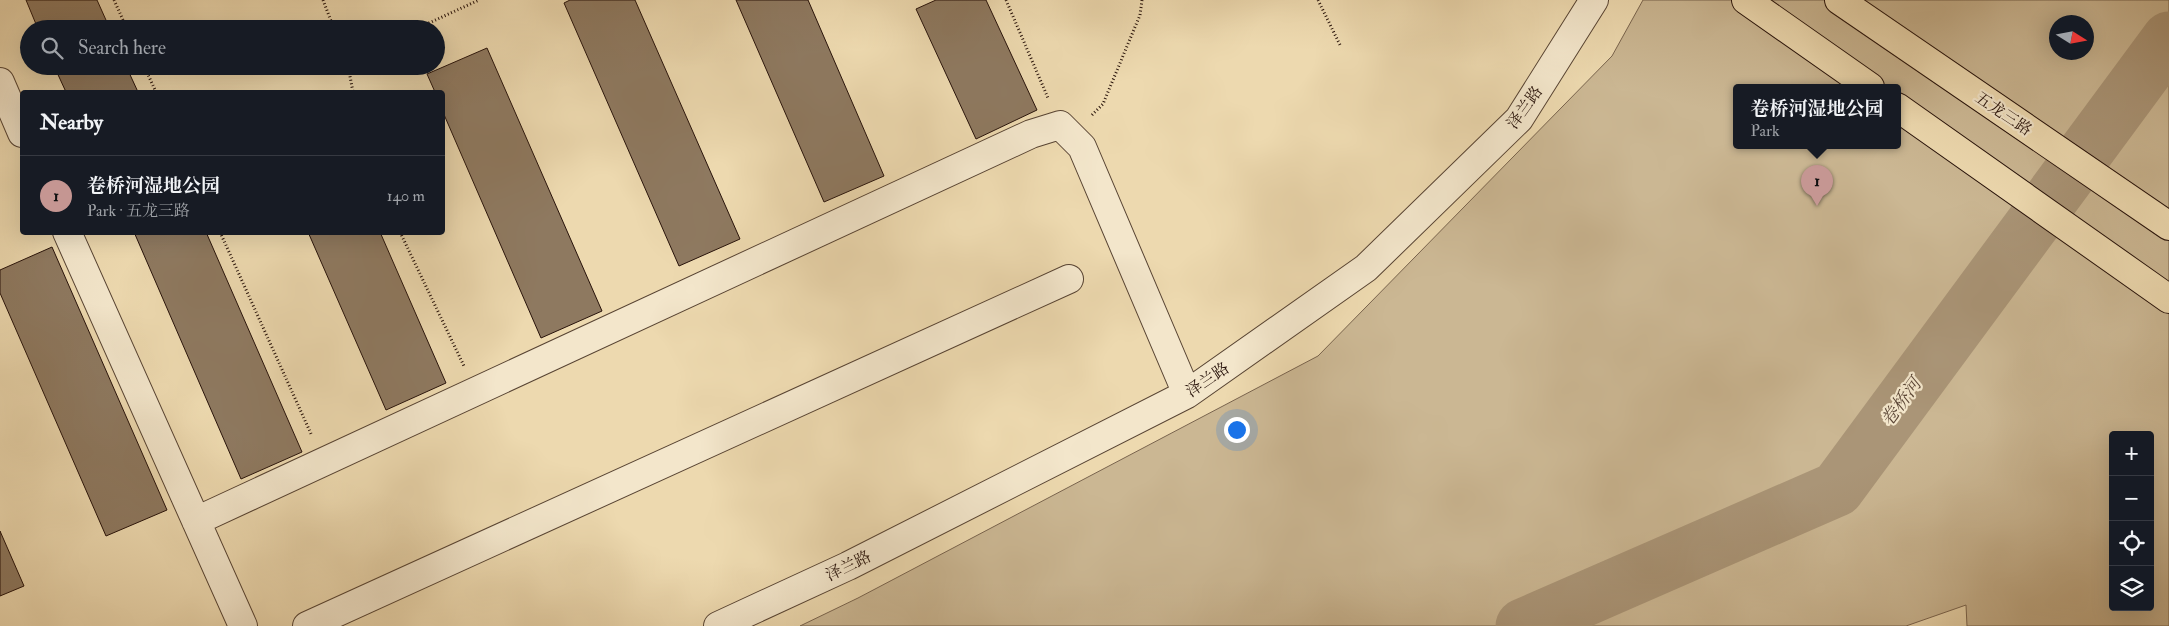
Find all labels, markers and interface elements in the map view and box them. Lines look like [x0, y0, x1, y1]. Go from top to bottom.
north arrow [2049, 15, 2094, 60]
search box [20, 20, 445, 75]
icon: search [38, 34, 66, 62]
text: Search here [78, 36, 166, 60]
street label: 泽兰路 [1503, 82, 1547, 133]
popup [1733, 84, 1901, 149]
street label: 五龙三路 [1971, 88, 2036, 140]
text: 卷桥河湿地公园 [1750, 97, 1884, 121]
text: Nearby [40, 109, 103, 136]
text: Park [1750, 121, 1780, 141]
pin: 1 [1801, 165, 1833, 206]
text: 卷桥河湿地公园 [87, 174, 220, 198]
text: 1 [53, 186, 59, 206]
text: 140 m [387, 186, 425, 206]
text: Park · 五龙三路 [87, 201, 190, 221]
street label: 泽兰路 [1182, 358, 1233, 402]
water label: 卷桥河 [1876, 371, 1928, 431]
your location [1224, 417, 1250, 443]
map controls [2109, 431, 2154, 611]
button: + [2109, 431, 2154, 476]
button: − [2109, 476, 2154, 521]
button: locate [2109, 521, 2154, 566]
street label: 泽兰路 [822, 546, 874, 585]
button: layers [2109, 566, 2154, 611]

